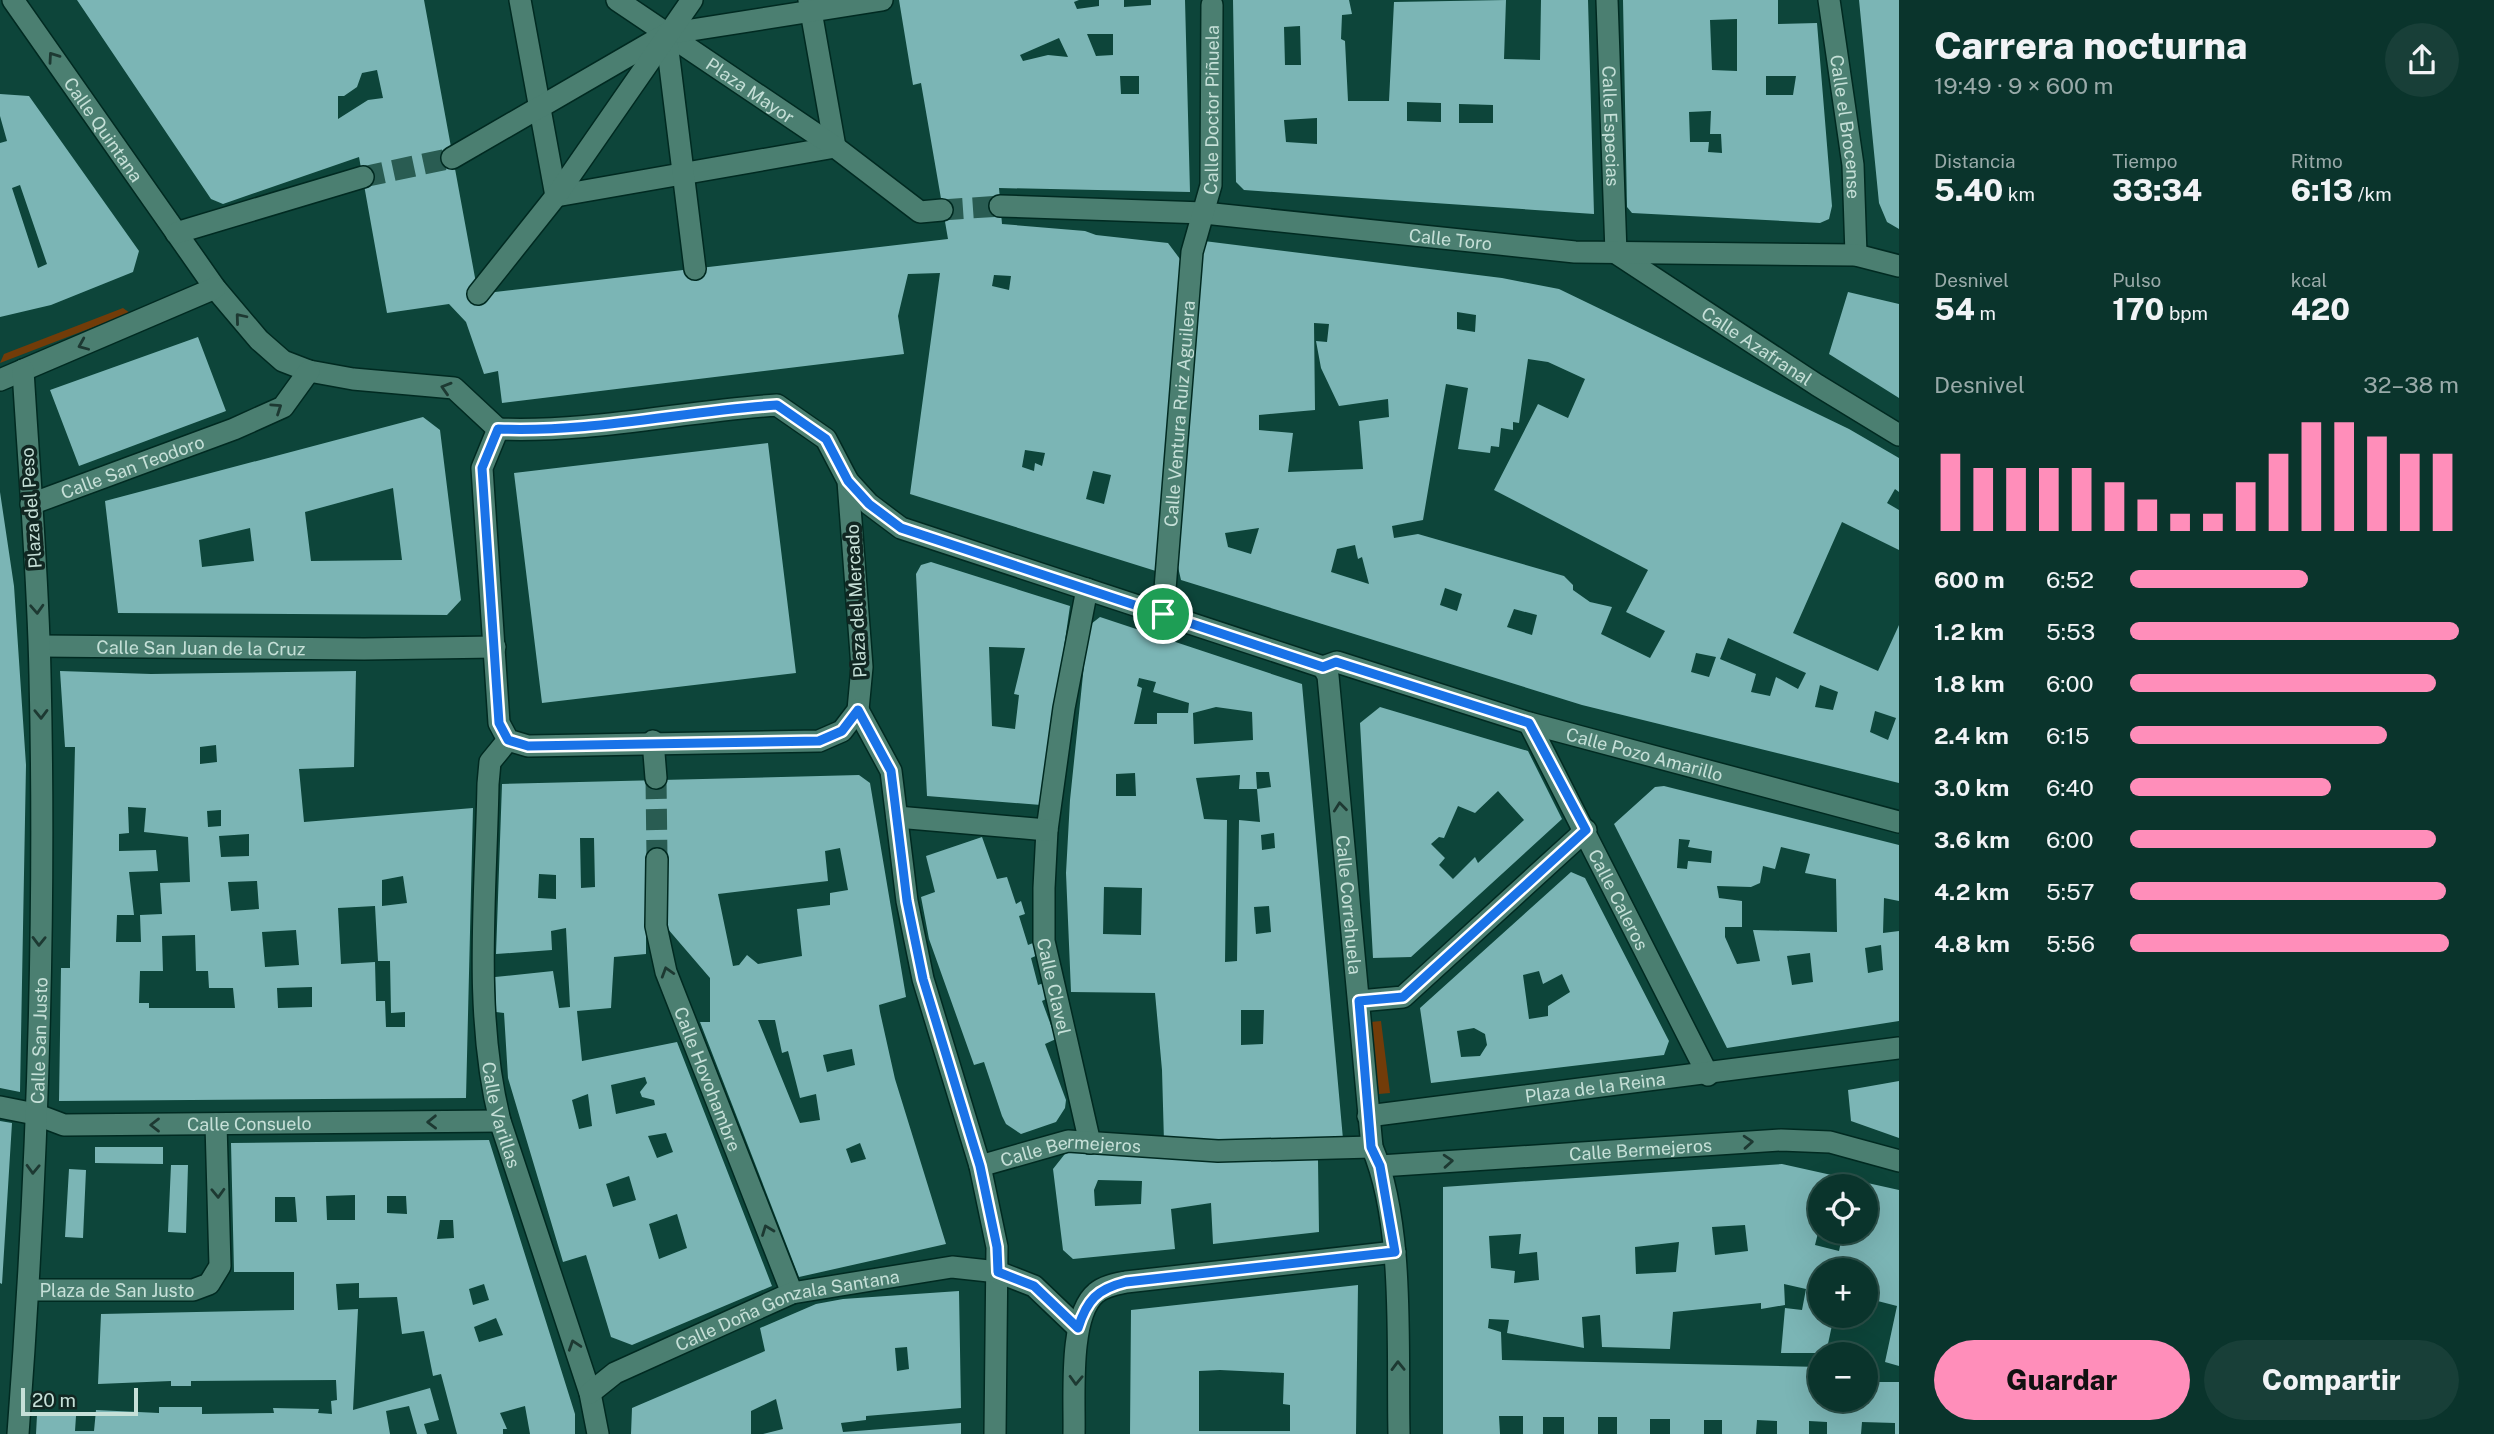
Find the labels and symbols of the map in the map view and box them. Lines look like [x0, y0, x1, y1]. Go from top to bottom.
street label: Calle Doctor Piñuela [1198, 25, 1222, 197]
one-way arrow [48, 51, 61, 64]
street label: Plaza Mayor [702, 53, 799, 127]
street label: Calle el Brocense [1827, 53, 1865, 199]
street label: Calle Especias [1599, 65, 1624, 187]
street label: Calle Quintana [60, 73, 148, 186]
street label: Calle Toro [1408, 224, 1493, 254]
street label: Calle Ventura Ruiz Aguilera [1160, 300, 1199, 528]
street label: Calle Azafranal [1698, 302, 1816, 390]
one-way arrow [236, 313, 248, 326]
one-way arrow [78, 336, 90, 350]
one-way arrow [440, 381, 452, 396]
one-way arrow [270, 403, 283, 416]
street label: Calle San Teodoro [58, 430, 207, 503]
street label: Plaza del Peso [16, 447, 46, 569]
street label: Plaza del Mercado [841, 524, 871, 678]
pin [1133, 584, 1193, 644]
one-way arrow [30, 604, 45, 615]
street label: Calle San Juan de la Cruz [96, 636, 306, 659]
one-way arrow [33, 709, 49, 720]
street label: Calle Pozo Amarillo [1564, 723, 1725, 785]
one-way arrow [1333, 801, 1348, 812]
street label: Calle Correhuela [1332, 834, 1366, 975]
street label: Calle Caleros [1584, 845, 1653, 954]
one-way arrow [32, 936, 47, 947]
street label: Calle Clavel [1033, 936, 1076, 1037]
one-way arrow [660, 967, 675, 979]
street label: Calle San Justo [26, 977, 51, 1104]
street label: Calle Hovohambre [670, 1004, 746, 1154]
street label: Calle Varillas [479, 1060, 525, 1170]
street label: Plaza de la Reina [1524, 1068, 1667, 1106]
street label: Calle Consuelo [187, 1112, 312, 1134]
one-way arrow [426, 1114, 437, 1130]
one-way arrow [150, 1117, 160, 1133]
street label: Calle Bermejeros [998, 1130, 1142, 1170]
street label: Calle Bermejeros [1568, 1134, 1713, 1164]
one-way arrow [1743, 1135, 1754, 1150]
one-way arrow [1443, 1154, 1454, 1169]
one-way arrow [26, 1164, 41, 1175]
one-way arrow [210, 1187, 225, 1198]
one-way arrow [762, 1224, 776, 1236]
street label: Calle Doña Gonzala Santana [672, 1265, 901, 1355]
street label: Plaza de San Justo [40, 1280, 194, 1301]
one-way arrow [568, 1339, 582, 1351]
one-way arrow [1390, 1360, 1406, 1371]
one-way arrow [1068, 1375, 1084, 1386]
scale bar [21, 1385, 138, 1417]

